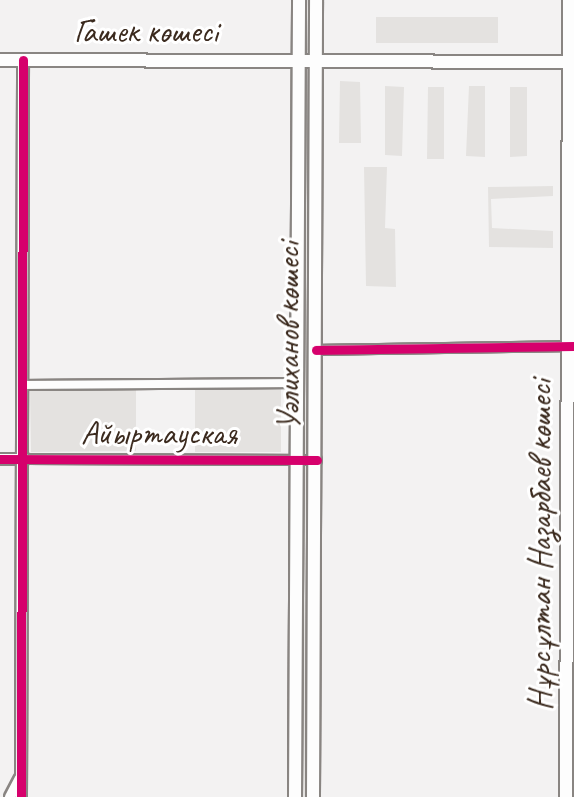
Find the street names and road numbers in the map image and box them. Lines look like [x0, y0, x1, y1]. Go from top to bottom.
street label: Гашек көшесі [74, 12, 218, 52]
street label: Уәлиханов көшесі [269, 242, 309, 430]
street label: Нұрсұлтан Назарбаев көшесі [521, 379, 561, 711]
street label: Айыртауская [81, 414, 237, 454]

